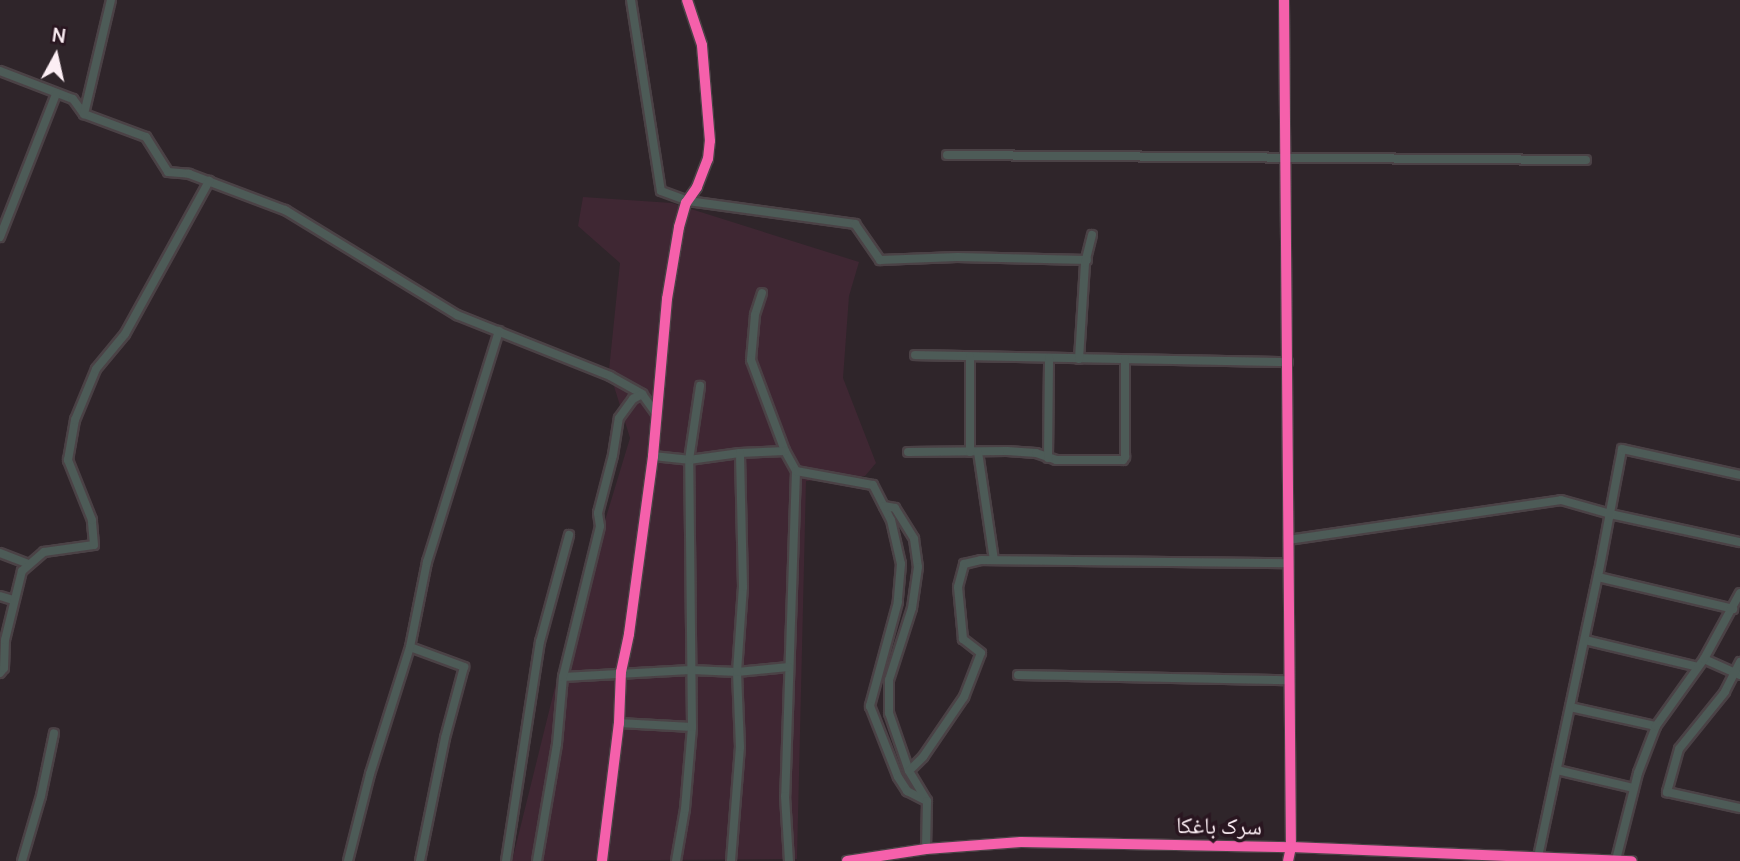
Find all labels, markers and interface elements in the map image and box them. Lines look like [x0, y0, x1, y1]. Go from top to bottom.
north arrow [21, 21, 91, 91]
text: N [50, 21, 67, 49]
street label: سرک باغکا [1176, 810, 1262, 840]

